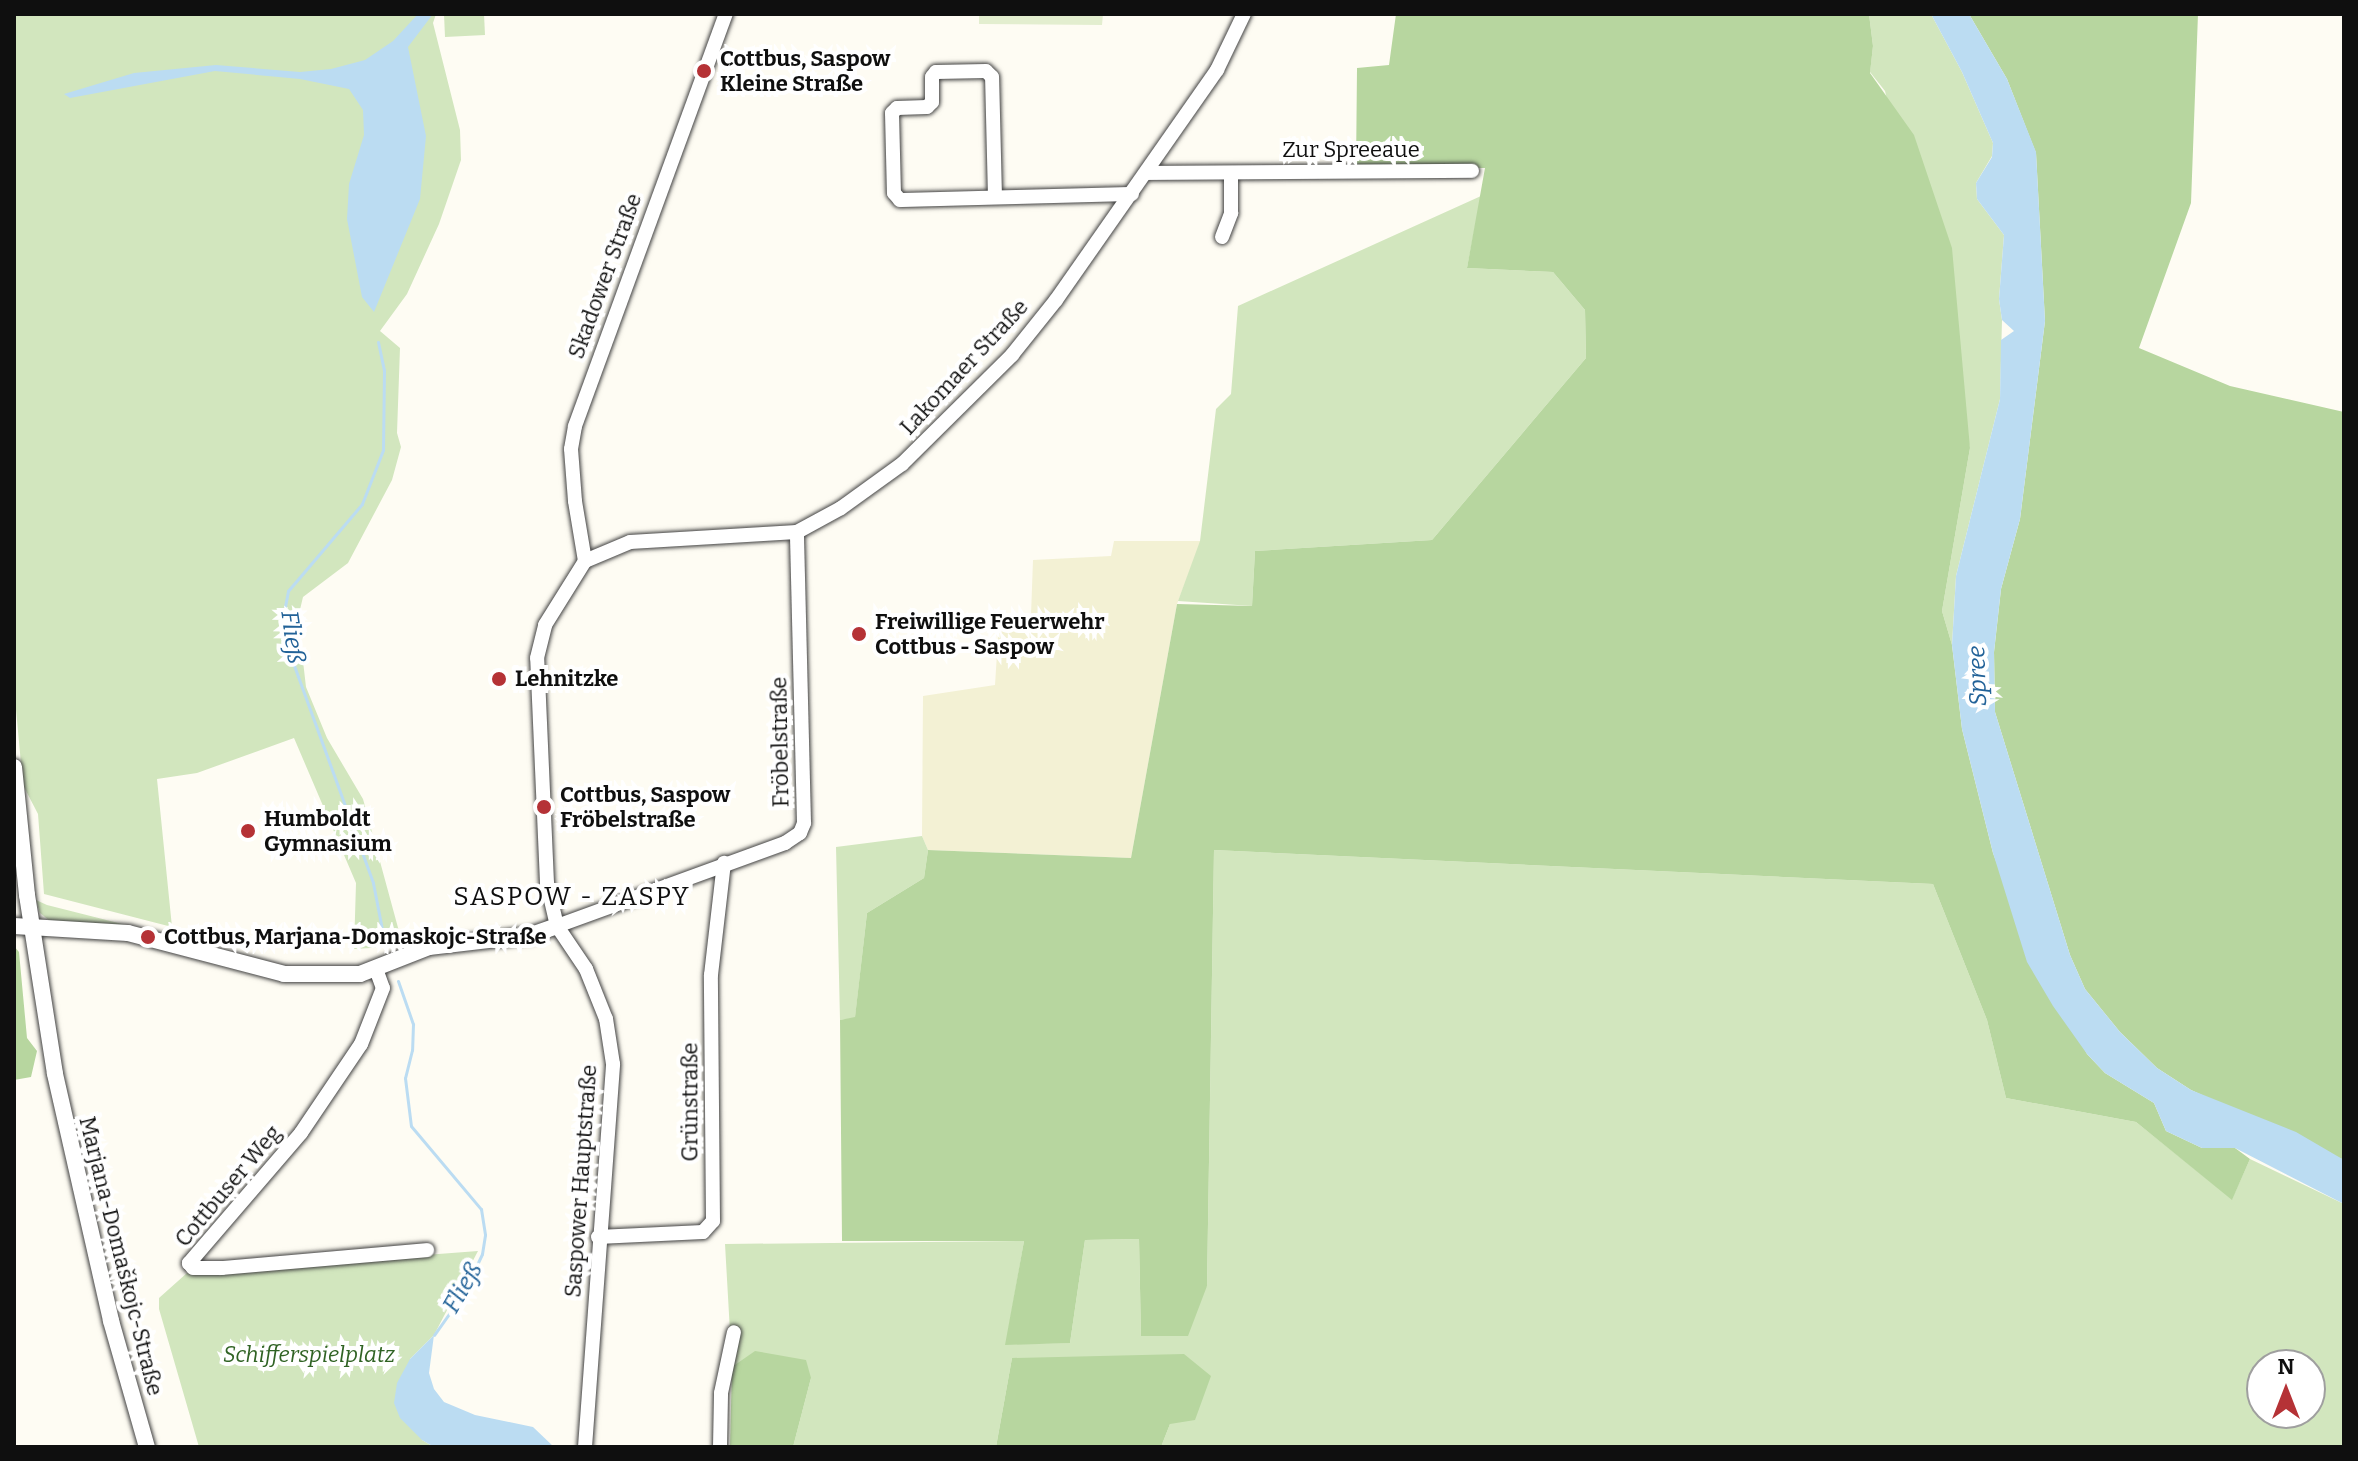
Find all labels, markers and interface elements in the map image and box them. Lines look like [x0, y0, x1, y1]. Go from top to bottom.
place label: Cottbus, Saspow Kleine Straße [720, 45, 890, 96]
marker: Cottbus, Saspow Kleine Straße [695, 62, 713, 80]
street label: Zur Spreeaue [1282, 137, 1420, 163]
street label: Skadower Straße [563, 190, 647, 362]
street label: Lakomaer Straße [894, 294, 1034, 440]
place label: Freiwillige Feuerwehr Cottbus - Saspow [875, 608, 1104, 660]
water label: Fließ [274, 609, 310, 665]
marker: Freiwillige Feuerwehr Cottbus - Saspow [850, 625, 868, 643]
water label: Spree [1963, 645, 1993, 707]
place label: Lehnitzke [515, 666, 618, 692]
marker: Lehnitzke [490, 670, 508, 688]
street label: Fröbelstraße [766, 676, 794, 808]
place label: Cottbus, Saspow Fröbelstraße [560, 781, 730, 832]
marker: Cottbus, Saspow Fröbelstraße [535, 798, 553, 816]
place label: Humboldt Gymnasium [264, 805, 392, 856]
marker: Humboldt Gymnasium [239, 822, 257, 840]
district label: SASPOW - ZASPY [453, 881, 691, 913]
place label: Cottbus, Marjana-Domaskojc-Straße [164, 924, 547, 950]
marker: Cottbus, Marjana-Domaskojc-Straße [139, 928, 157, 946]
street label: Grünstraße [677, 1042, 703, 1162]
street label: Saspower Hauptstraße [560, 1064, 602, 1298]
street label: Marjana-Domaškojc-Straße [74, 1114, 168, 1398]
street label: Cottbuser Weg [170, 1120, 286, 1252]
water label: Fließ [437, 1258, 489, 1318]
park label: Schifferspielplatz [223, 1342, 395, 1368]
north arrow [2246, 1349, 2326, 1429]
text: N [2278, 1353, 2294, 1380]

